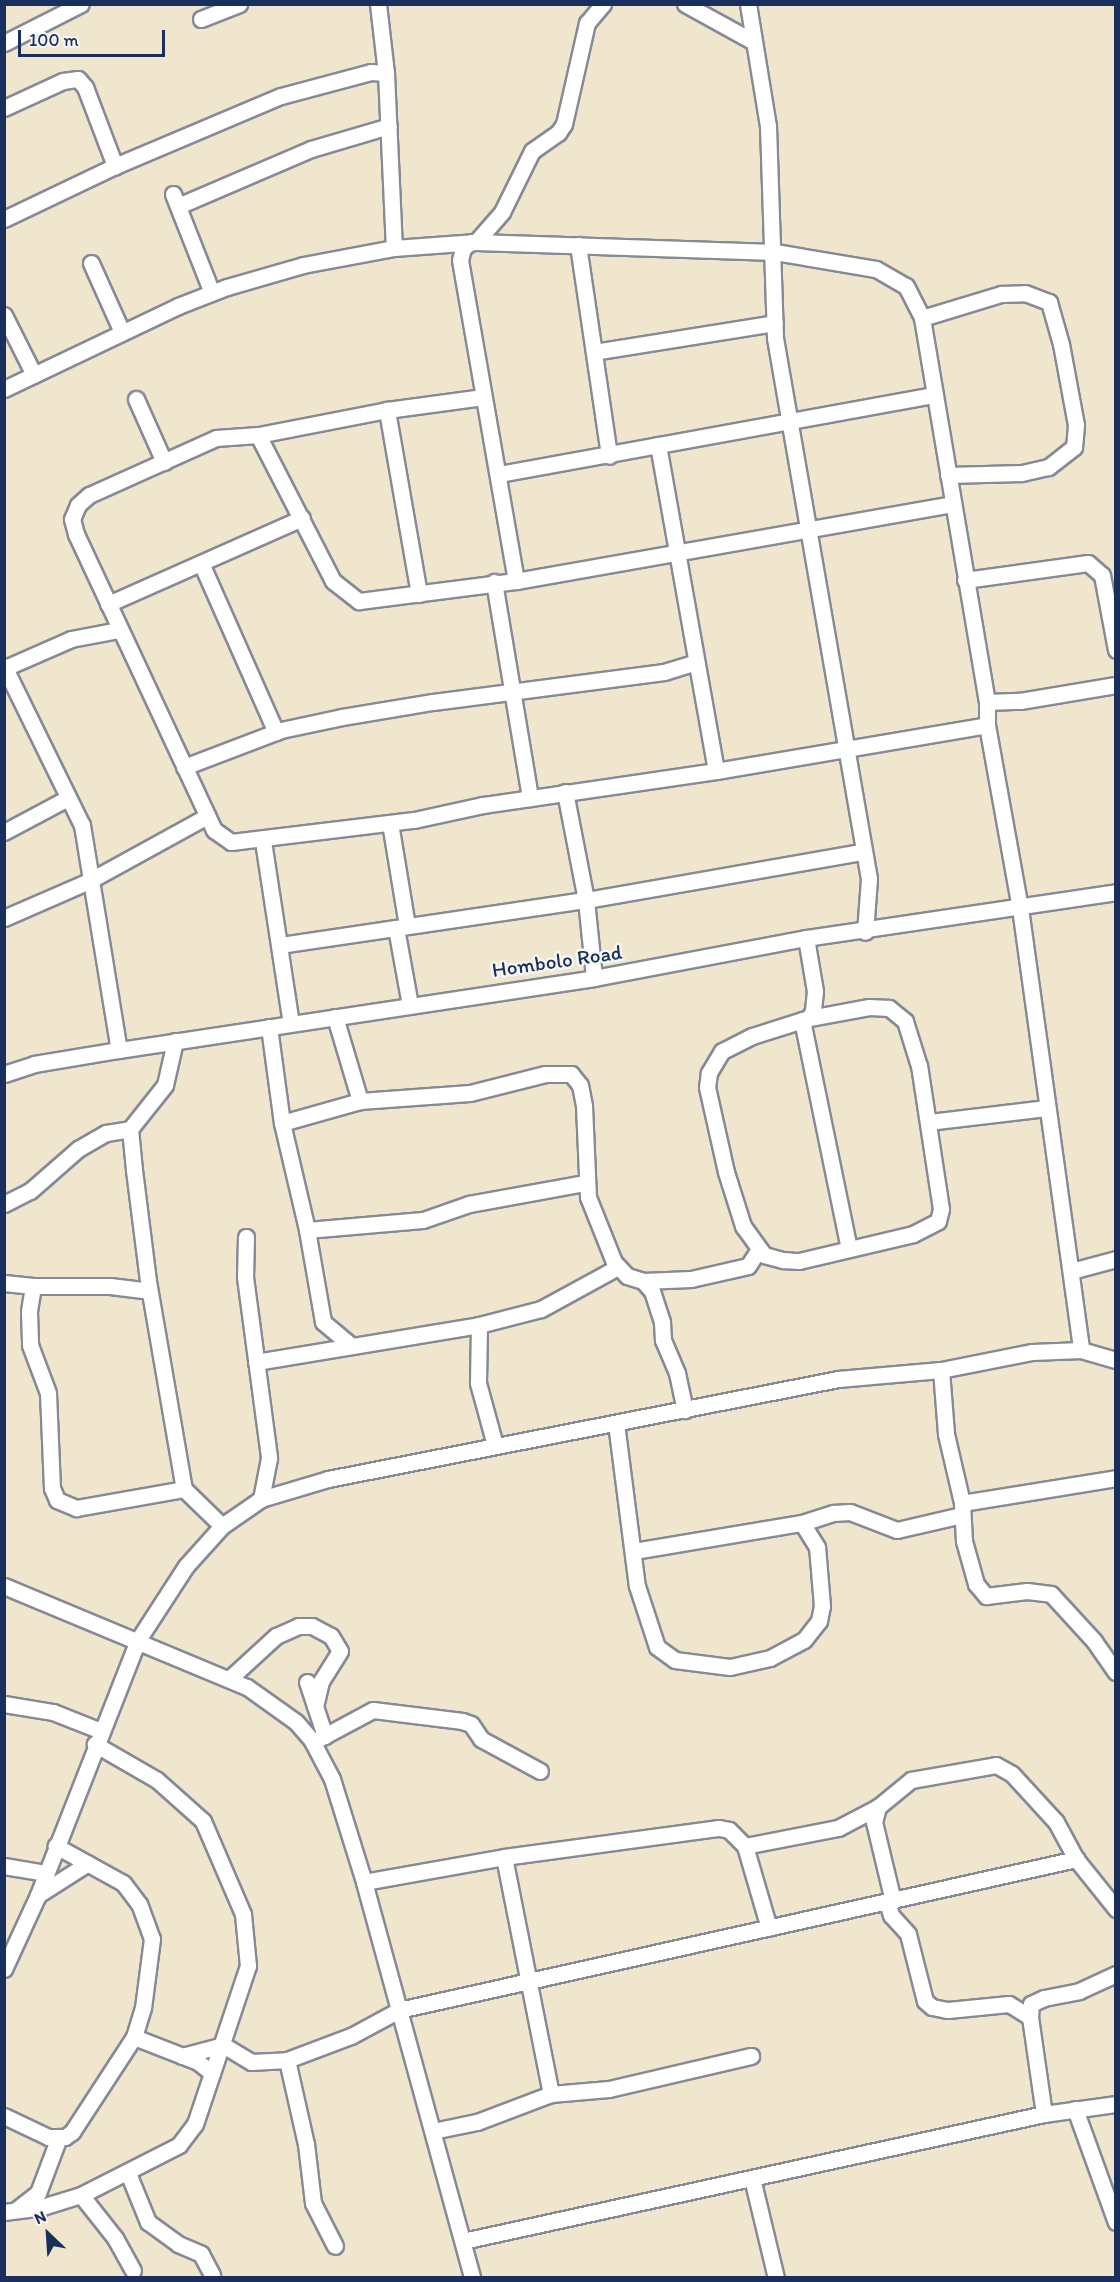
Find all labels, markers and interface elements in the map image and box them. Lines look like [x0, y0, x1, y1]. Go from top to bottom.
scale bar [21, 18, 168, 56]
text: 100 m [29, 29, 79, 51]
street label: Hombolo Road [490, 939, 624, 983]
north arrow [18, 2204, 78, 2264]
text: N [31, 2206, 49, 2228]

